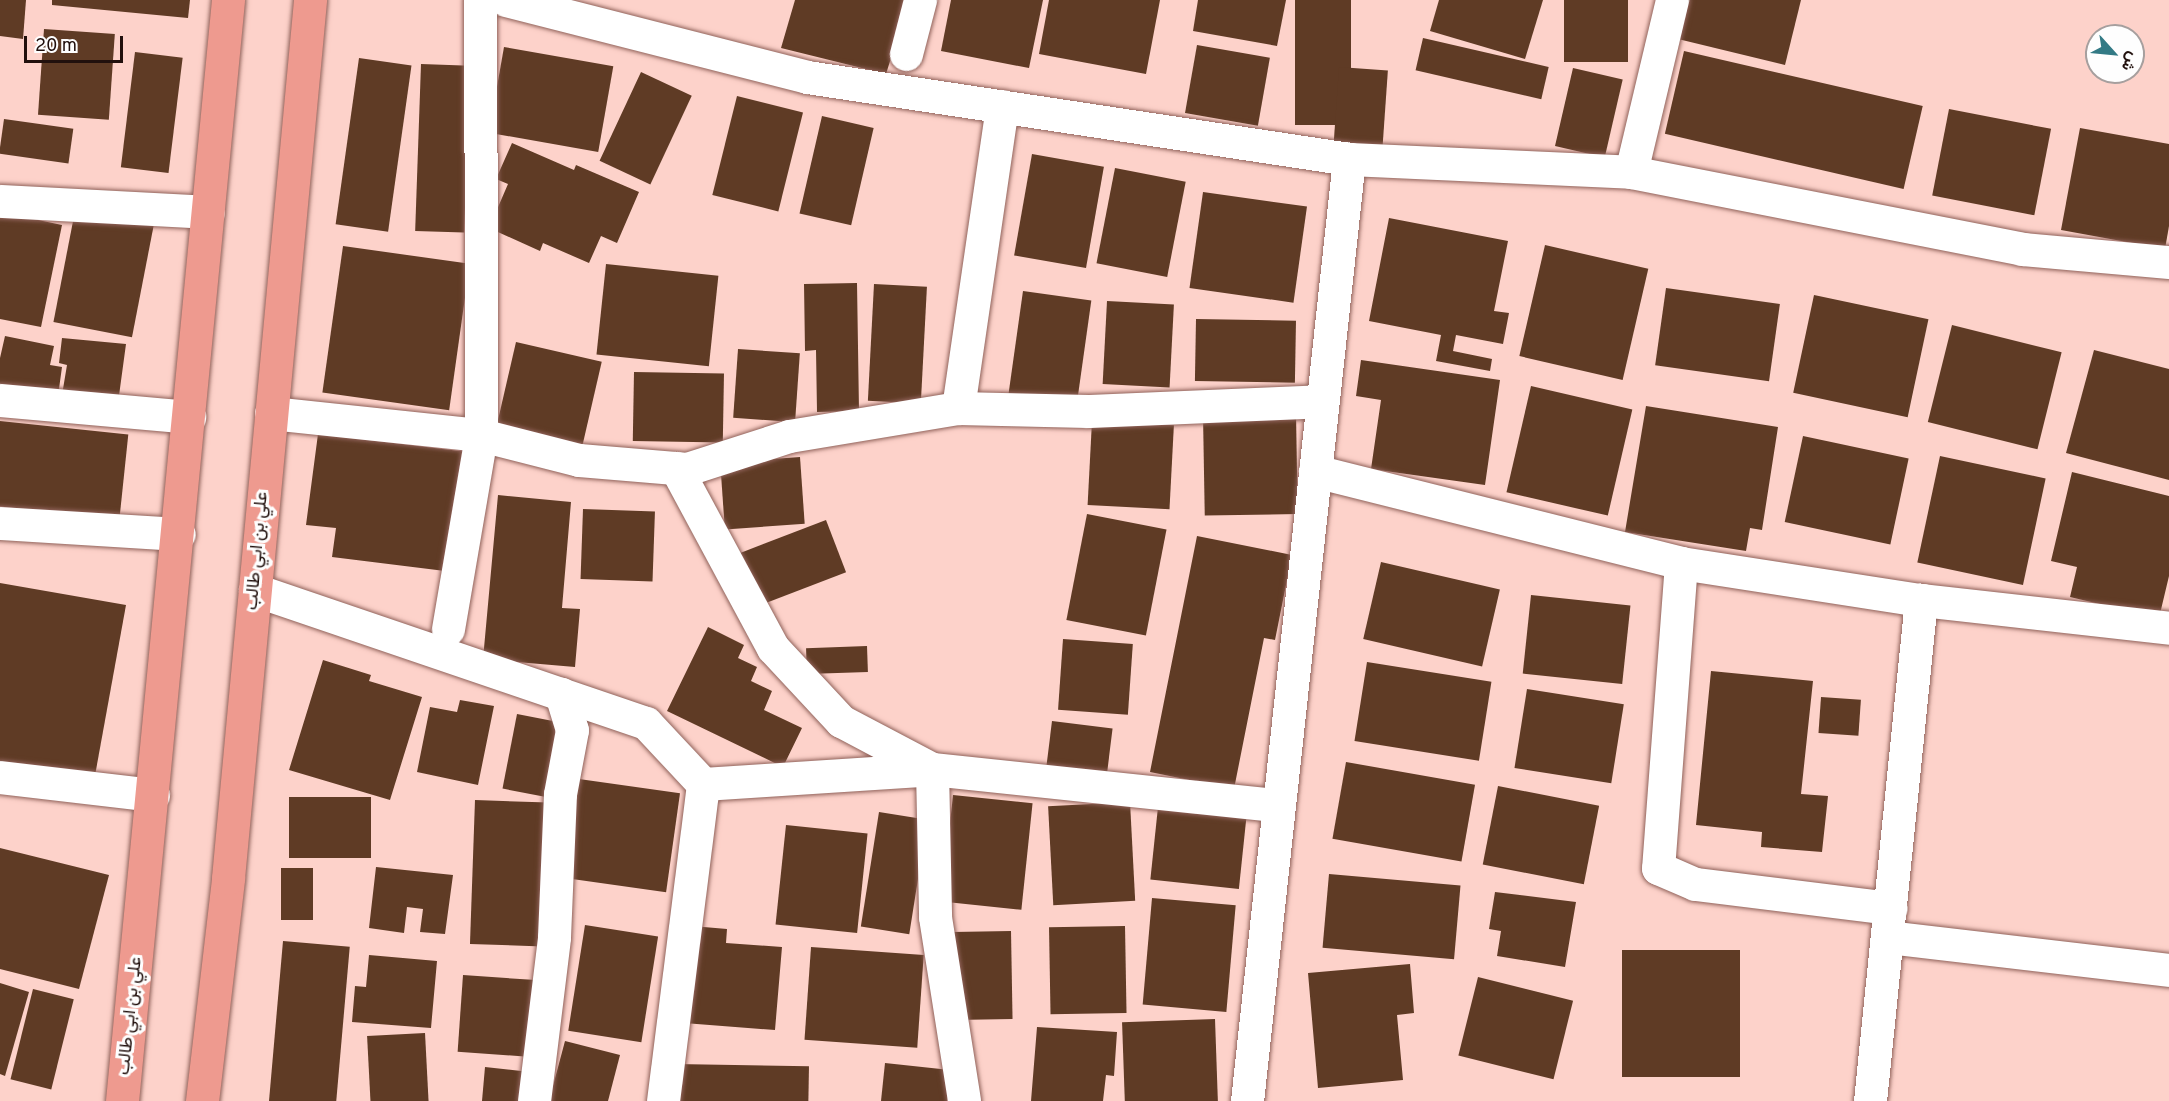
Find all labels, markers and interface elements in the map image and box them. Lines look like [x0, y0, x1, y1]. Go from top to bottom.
scale bar [27, 24, 126, 62]
north arrow [2085, 24, 2145, 84]
text: 20 m [35, 35, 77, 58]
text: ش [2116, 48, 2143, 74]
street label: علي بن ابي طالب [242, 491, 274, 611]
street label: علي بن ابي طالب [114, 956, 148, 1076]

